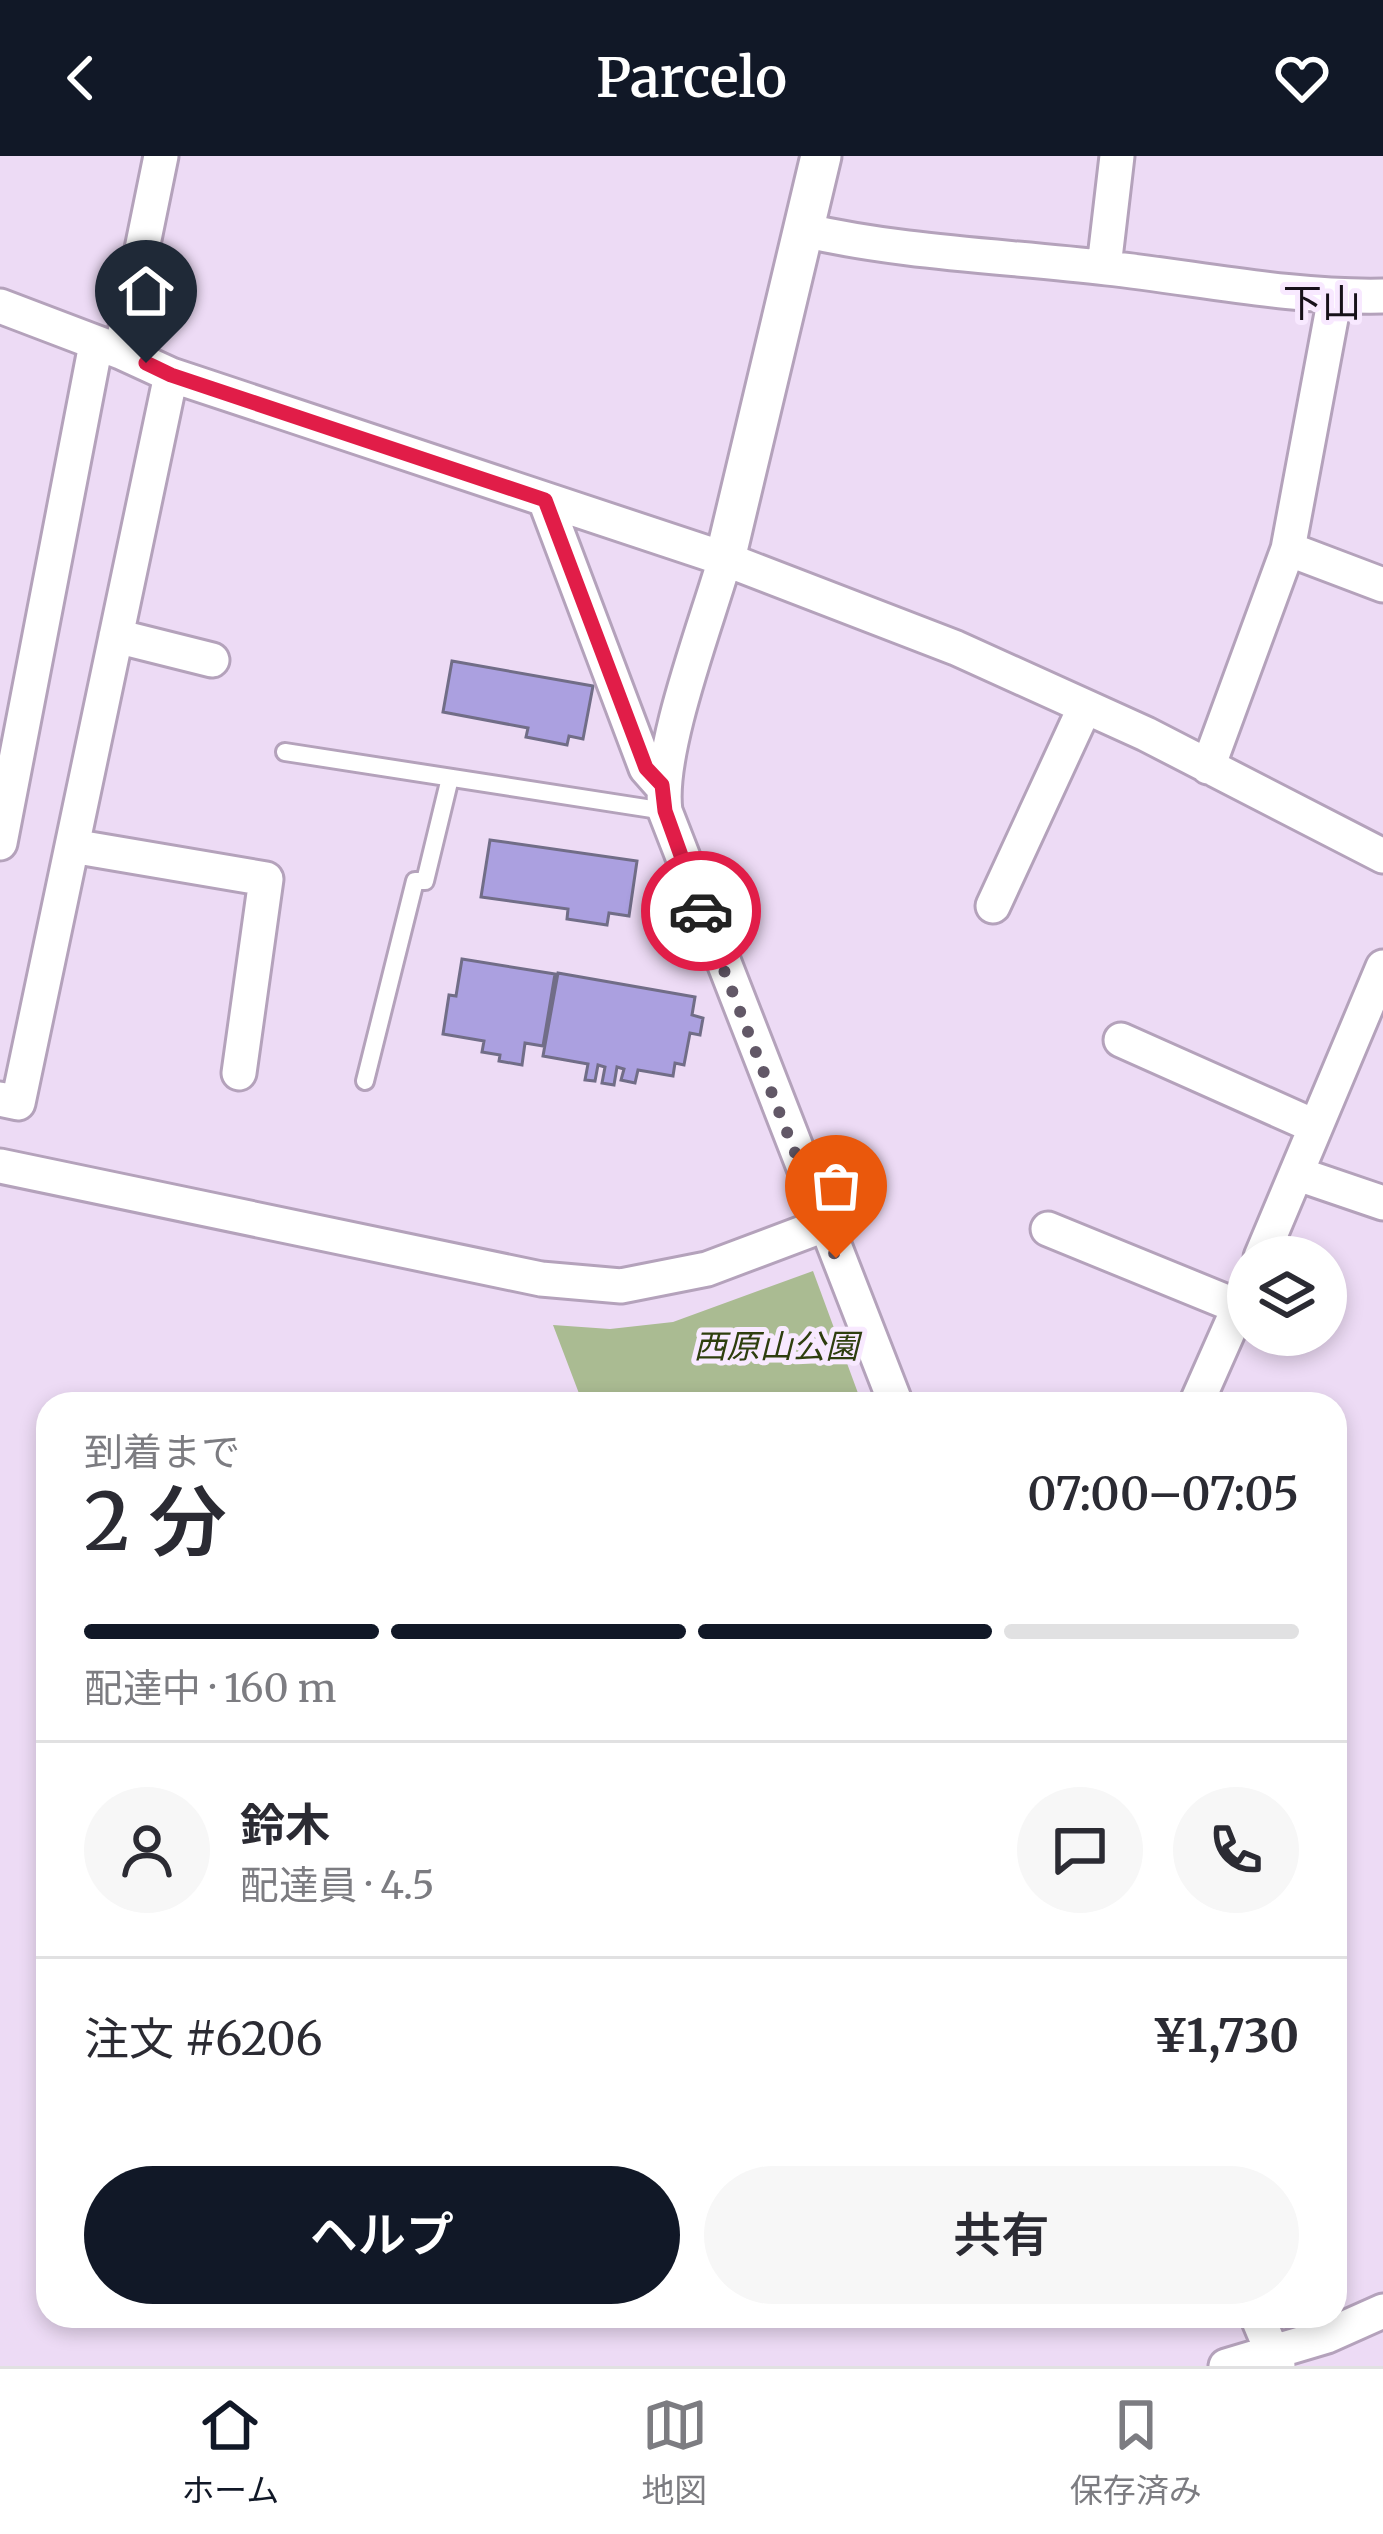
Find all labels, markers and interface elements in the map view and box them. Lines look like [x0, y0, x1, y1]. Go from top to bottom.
text: Parcelo [596, 44, 787, 112]
icon: back [48, 45, 114, 111]
icon: heart [1269, 45, 1335, 111]
pin [95, 240, 197, 363]
icon: home [113, 258, 179, 324]
district label: 下山 [1283, 279, 1361, 328]
courier [641, 851, 761, 971]
icon: car [668, 878, 734, 944]
pin [785, 1135, 887, 1258]
icon: bag [803, 1153, 869, 1219]
map controls [1227, 1236, 1347, 1356]
button: layers [1227, 1236, 1347, 1356]
park label: 西原山公園 [694, 1326, 863, 1367]
text: 到着まで [84, 1428, 240, 1477]
text: 07:00–07:05 [1027, 1466, 1299, 1522]
text: 2 分 [84, 1473, 227, 1571]
text: 配達中 · 160 m [84, 1664, 337, 1713]
button: person [84, 1787, 210, 1913]
button: chat [1017, 1787, 1143, 1913]
button: phone [1173, 1787, 1299, 1913]
text: 鈴木 [240, 1797, 330, 1853]
text: 配達員 · 4.5 [240, 1861, 435, 1910]
text: ¥1,730 [1152, 2008, 1299, 2064]
text: 注文 #6206 [84, 2011, 323, 2067]
button: ヘルプ [84, 2166, 680, 2304]
button: 共有 [704, 2166, 1299, 2304]
tab: ホーム [181, 2392, 279, 2512]
tab: 地図 [642, 2392, 708, 2512]
tab: 保存済み [1070, 2392, 1202, 2512]

